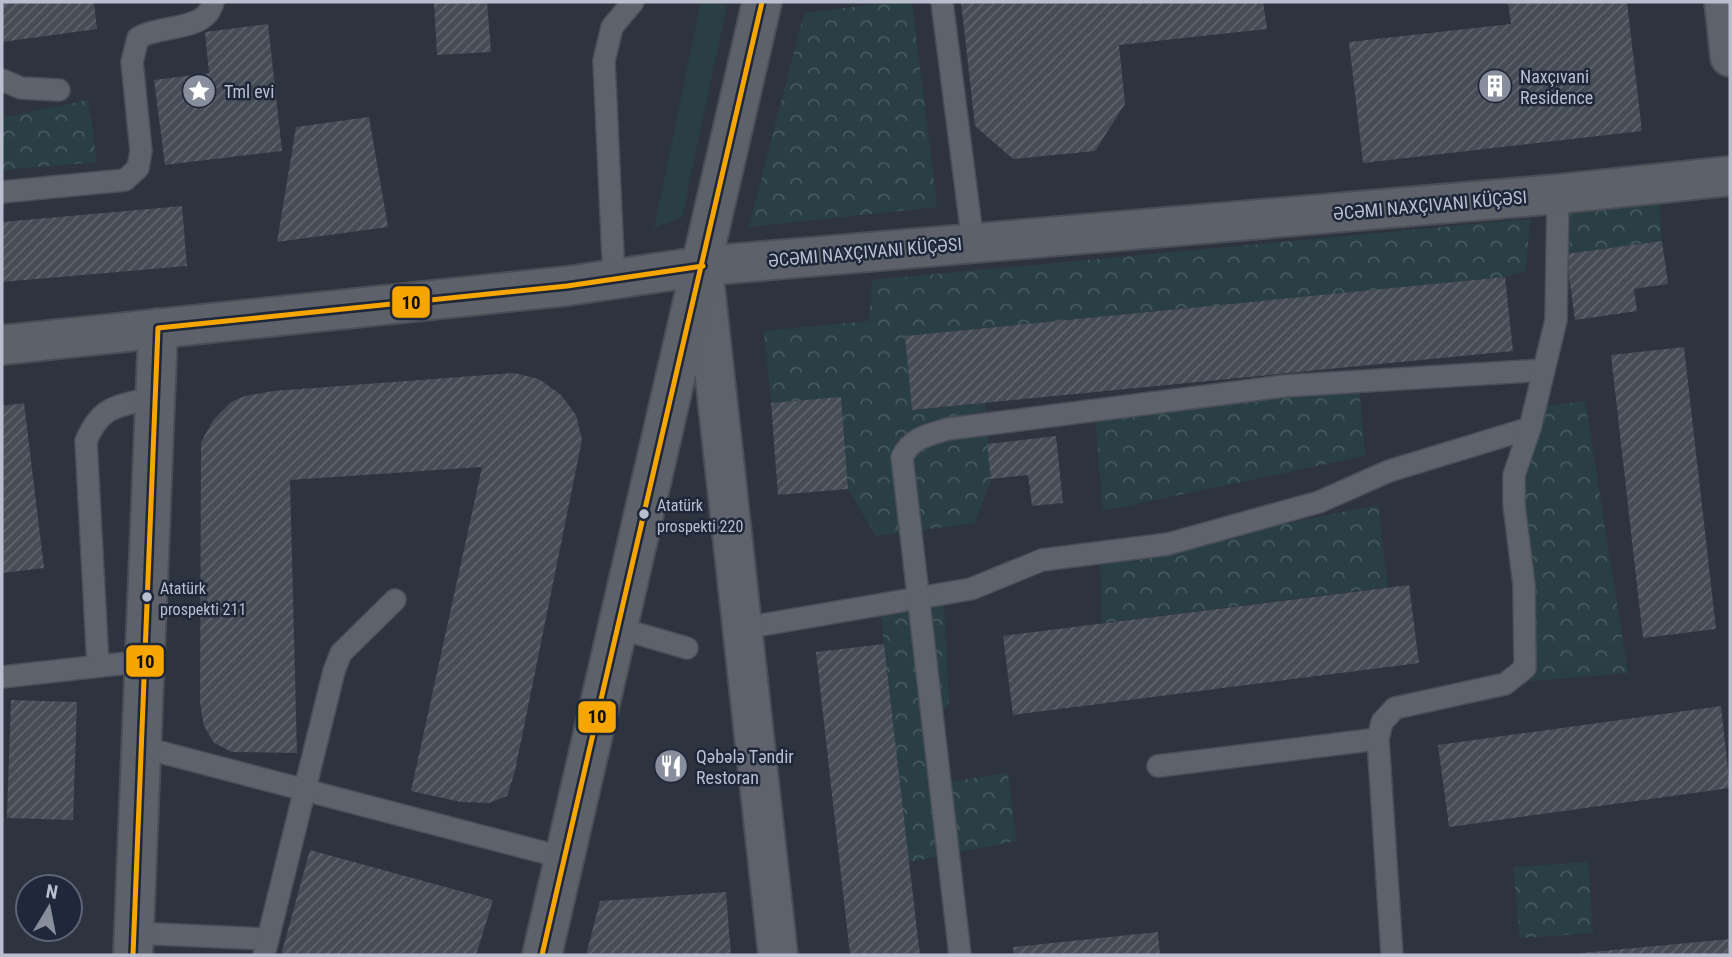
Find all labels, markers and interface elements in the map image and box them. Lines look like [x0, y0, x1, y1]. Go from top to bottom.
place label: Naxçıvani Residence [1520, 66, 1593, 108]
building icon: Naxçıvani Residence [1476, 67, 1514, 105]
place icon: Tml evi [180, 72, 218, 110]
place label: Tml evi [224, 81, 274, 102]
street label: ƏCƏMI NAXÇIVANI KÜÇƏSI [1332, 186, 1528, 224]
street label: ƏCƏMI NAXÇIVANI KÜÇƏSI [767, 233, 963, 271]
line badge: 10 [391, 285, 431, 319]
text: 10 [401, 291, 421, 314]
place label: Atatürk prospekti 220 [657, 496, 743, 536]
marker: Atatürk prospekti 220 [637, 507, 651, 521]
place label: Atatürk prospekti 211 [160, 579, 246, 619]
marker: Atatürk prospekti 211 [140, 590, 154, 604]
line badge: 10 [125, 644, 165, 678]
text: 10 [135, 650, 155, 673]
line badge: 10 [577, 700, 617, 734]
text: 10 [587, 705, 607, 728]
place label: Qəbələ Təndir Restoran [696, 746, 794, 788]
restaurant icon: Qəbələ Təndir Restoran [652, 747, 690, 785]
north arrow [14, 873, 84, 943]
text: N [44, 879, 60, 904]

